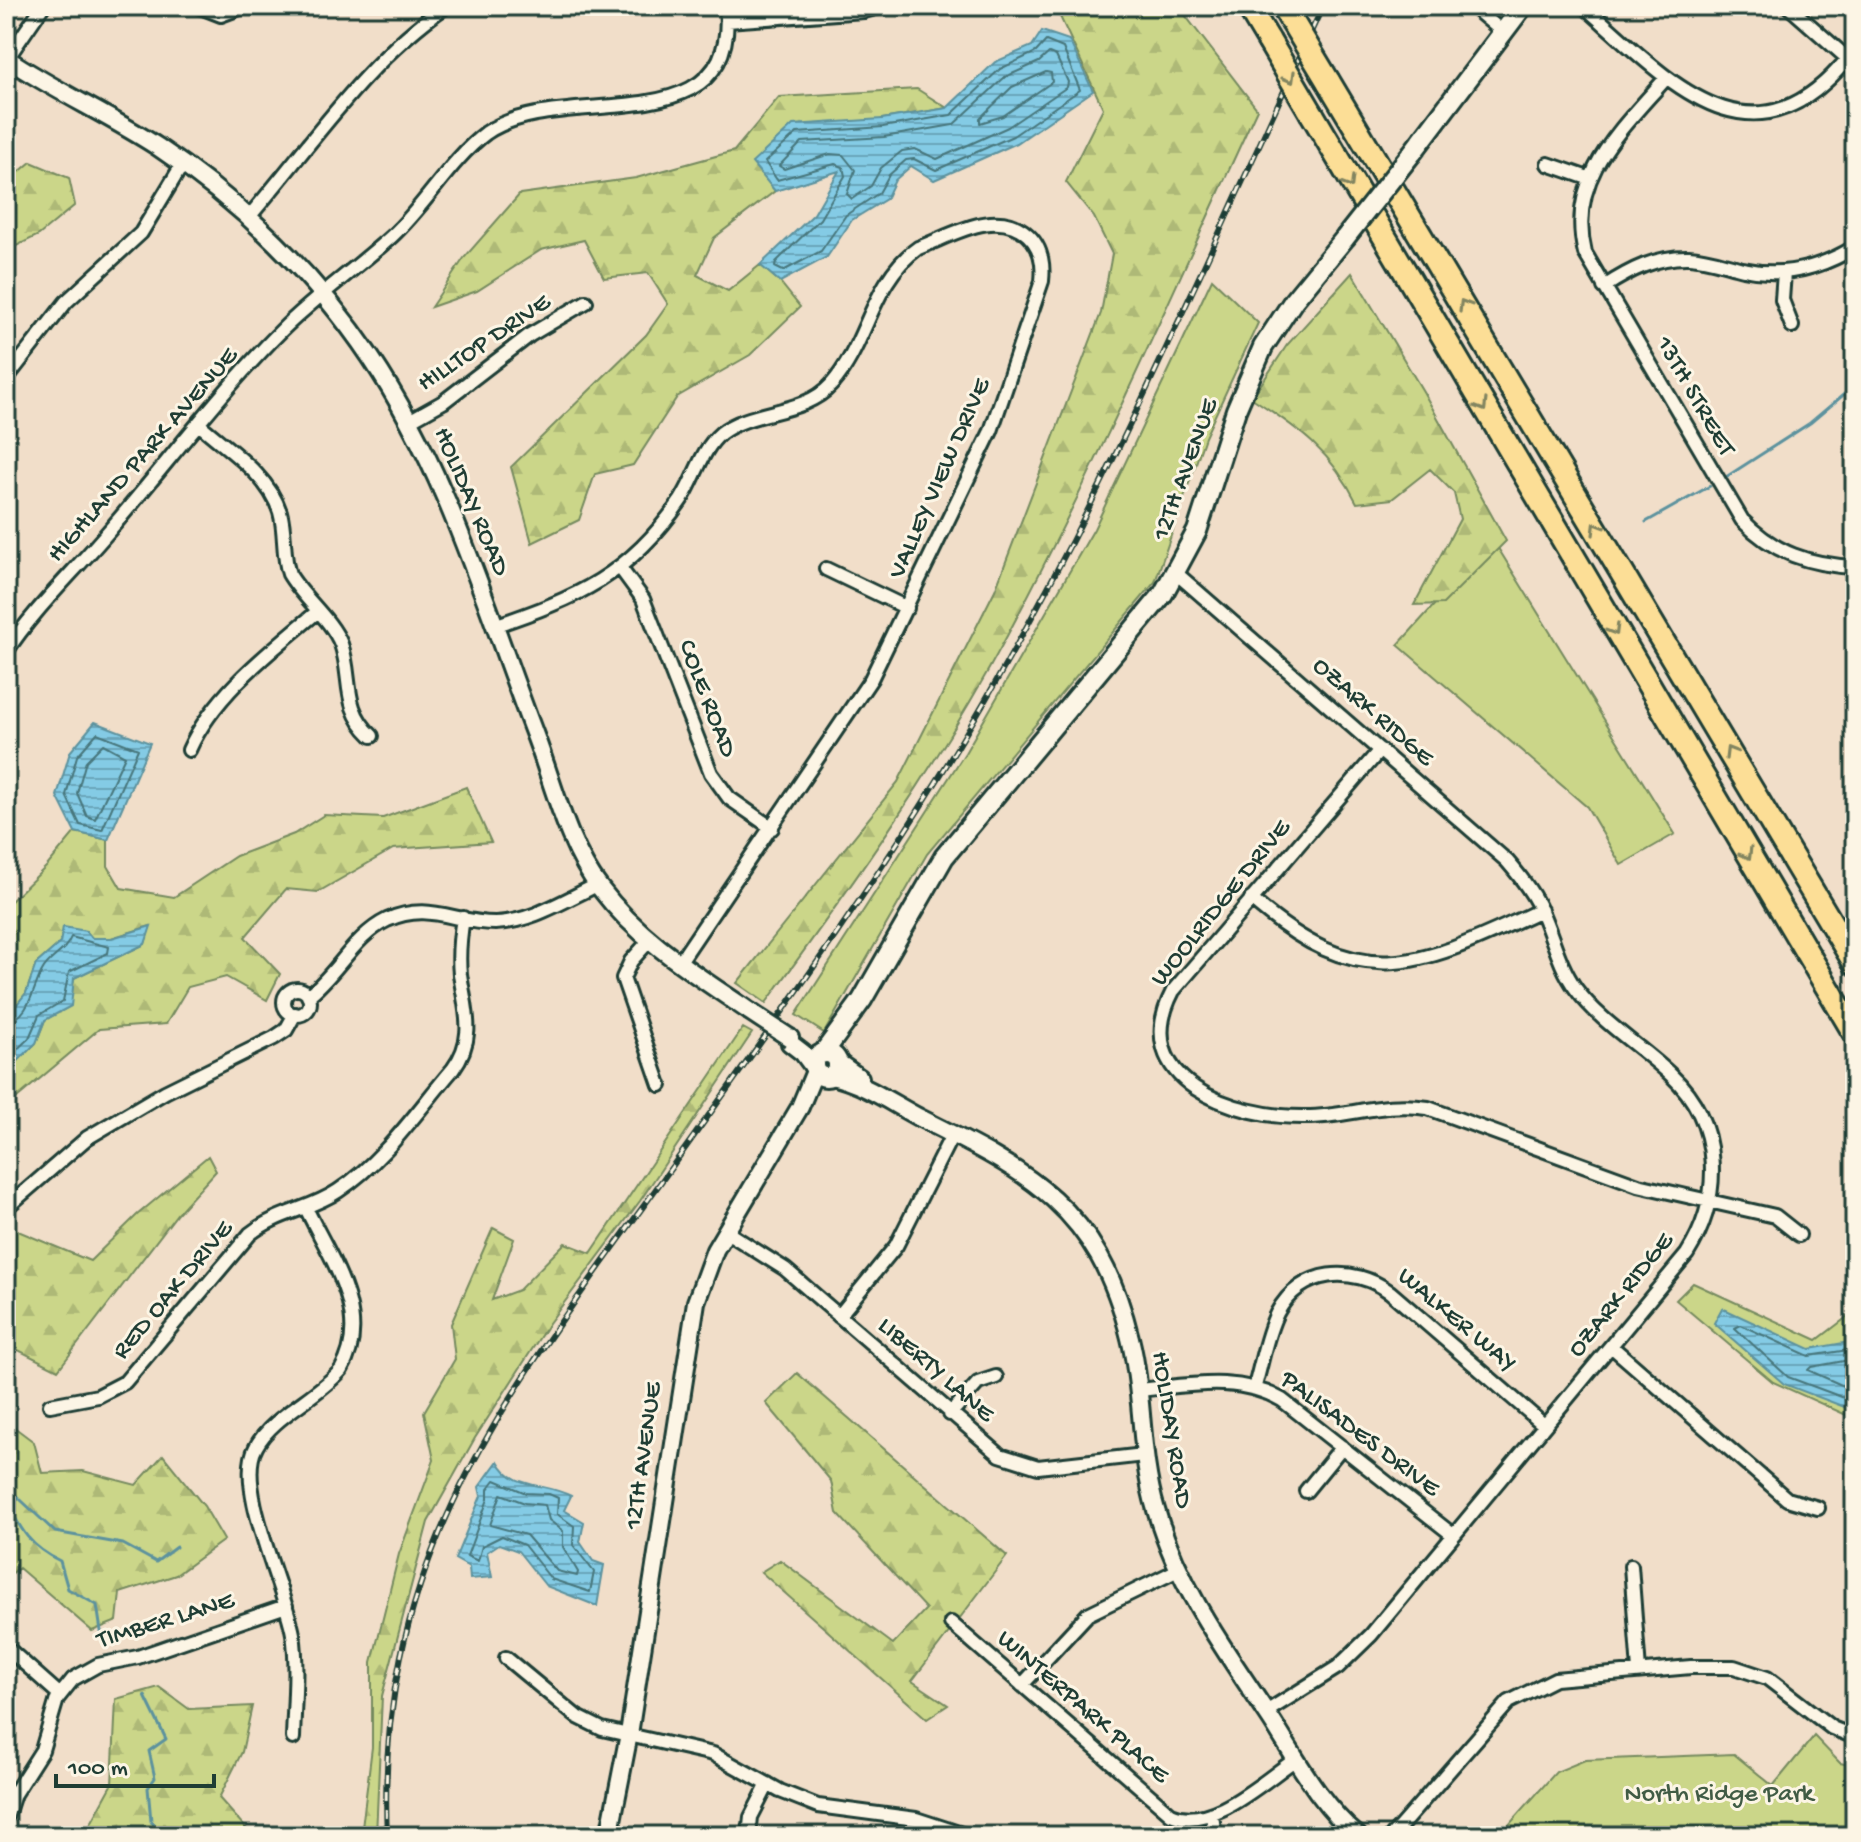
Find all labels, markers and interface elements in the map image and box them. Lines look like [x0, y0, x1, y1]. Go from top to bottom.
one-way arrow [1280, 69, 1296, 83]
one-way arrow [1340, 174, 1355, 188]
street label: HILLTOP DRIVE [413, 288, 558, 400]
one-way arrow [1458, 299, 1474, 314]
street label: 13TH STREET [1647, 331, 1741, 463]
street label: HIGHLAND PARK AVENUE [42, 341, 247, 570]
street label: VALLEY VIEW DRIVE [883, 373, 999, 585]
street label: 12TH AVENUE [1147, 394, 1227, 546]
one-way arrow [1472, 397, 1488, 412]
street label: HOLIDAY ROAD [425, 423, 515, 581]
one-way arrow [1591, 522, 1607, 537]
one-way arrow [1604, 621, 1620, 636]
street label: COLE ROAD [669, 636, 743, 762]
street label: OZARK RIDGE [1305, 652, 1440, 775]
one-way arrow [1724, 746, 1739, 761]
street label: WOOLRIDGE DRIVE [1145, 814, 1299, 994]
one-way arrow [1737, 845, 1753, 860]
street label: RED OAK DRIVE [107, 1215, 242, 1367]
street label: OZARK RIDGE [1562, 1227, 1682, 1365]
street label: WALKER WAY [1390, 1262, 1522, 1380]
street label: LIBERTY LANE [870, 1312, 1001, 1431]
street label: HOLIDAY ROAD [1142, 1349, 1198, 1511]
street label: PALISADES DRIVE [1272, 1364, 1446, 1506]
street label: 12TH AVENUE [619, 1380, 671, 1533]
street label: TIMBER LANE [92, 1586, 239, 1658]
street label: WINTERPARK PLACE [989, 1625, 1175, 1792]
scale bar [56, 1738, 214, 1788]
text: 100 m [67, 1755, 128, 1784]
park label: North Ridge Park [1625, 1780, 1816, 1811]

